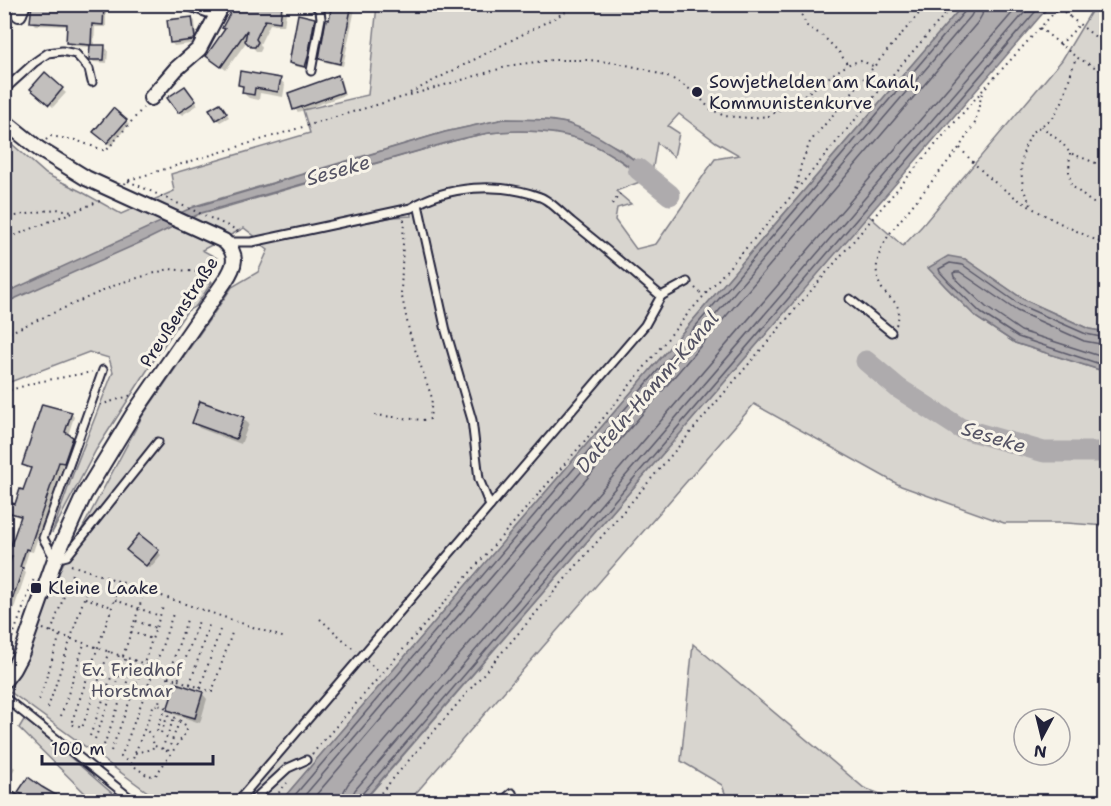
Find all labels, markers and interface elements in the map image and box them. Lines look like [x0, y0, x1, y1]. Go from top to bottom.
place label: Sowjethelden am Kanal, Kommunistenkurve [709, 70, 919, 115]
marker: Sowjethelden am Kanal, Kommunistenkurve [690, 85, 704, 99]
water label: Seseke [303, 148, 373, 192]
street label: Preußenstraße [134, 252, 224, 372]
water label: Datteln-Hamm-Kanal [570, 306, 724, 478]
water label: Seseke [959, 415, 1029, 459]
place label: Kleine Laake [48, 576, 159, 600]
marker: Kleine Laake [29, 581, 43, 595]
park label: Ev. Friedhof Horstmar [82, 658, 183, 703]
north arrow [1012, 707, 1072, 767]
scale bar [42, 728, 213, 766]
text: 100 m [51, 737, 105, 761]
text: N [1033, 740, 1048, 763]

